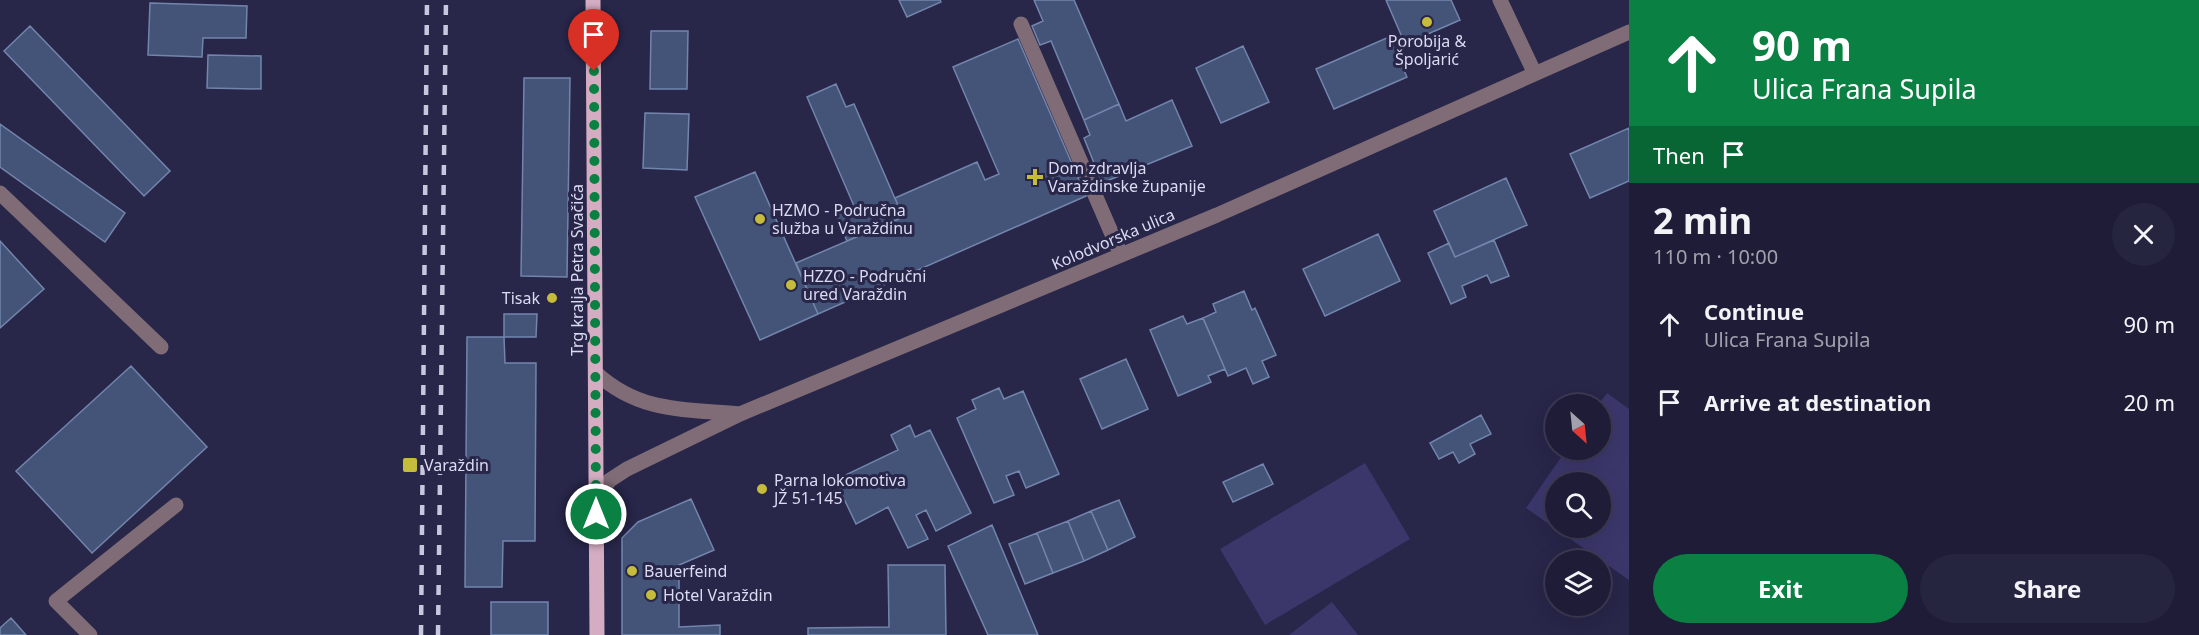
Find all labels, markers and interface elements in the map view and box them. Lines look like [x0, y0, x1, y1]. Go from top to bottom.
pin [568, 9, 619, 71]
marker: Porobija & Špoljarić [1420, 15, 1434, 29]
text: 90 m [1752, 16, 1852, 73]
icon: arrive [577, 18, 610, 51]
icon: ahead [1653, 24, 1731, 102]
place label: Porobija & Špoljarić [1388, 30, 1466, 70]
text: Ulica Frana Supila [1752, 70, 1977, 107]
icon: arrive [1717, 138, 1750, 171]
text: Then [1653, 140, 1705, 170]
place label: Dom zdravlja Varaždinske županije [1048, 157, 1206, 197]
marker: Dom zdravlja Varaždinske županije [1026, 168, 1044, 186]
street label: Trg kralja Petra Svačića [566, 184, 588, 356]
text: 2 min [1653, 196, 1752, 245]
place label: HZMO - Područna služba u Varaždinu [772, 199, 913, 239]
street label: Kolodvorska ulica [1048, 203, 1178, 275]
button: close [2112, 203, 2175, 266]
marker: HZMO - Područna služba u Varaždinu [753, 212, 767, 226]
text: 110 m · 10:00 [1653, 243, 1778, 270]
place label: HZZO - Područni ured Varaždin [803, 265, 926, 305]
marker: HZZO - Područni ured Varaždin [784, 278, 798, 292]
place label: Tisak [502, 287, 540, 309]
marker: Tisak [545, 291, 559, 305]
text: Continue [1704, 296, 1804, 326]
icon: ahead [1653, 308, 1686, 341]
text: 90 m [2124, 309, 2175, 339]
text: Ulica Frana Supila [1704, 326, 1870, 353]
icon: arrive [1653, 386, 1686, 419]
text: Arrive at destination [1704, 387, 1931, 417]
text: 20 m [2124, 387, 2175, 417]
north arrow [1545, 394, 1611, 460]
map controls [1545, 394, 1611, 616]
place label: Varaždin [424, 454, 489, 476]
marker: Varaždin [401, 456, 419, 474]
place label: Parna lokomotiva JŽ 51-145 [772, 469, 906, 509]
button: search [1545, 472, 1611, 538]
position arrow [564, 482, 628, 546]
marker: Parna lokomotiva JŽ 51-145 [755, 482, 769, 496]
button: layers [1545, 550, 1611, 616]
button: Exit [1653, 554, 1908, 623]
button: Share [1920, 554, 2175, 623]
place label: Bauerfeind [644, 560, 727, 582]
marker: Bauerfeind [625, 564, 639, 578]
place label: Hotel Varaždin [663, 584, 773, 606]
marker: Hotel Varaždin [644, 588, 658, 602]

